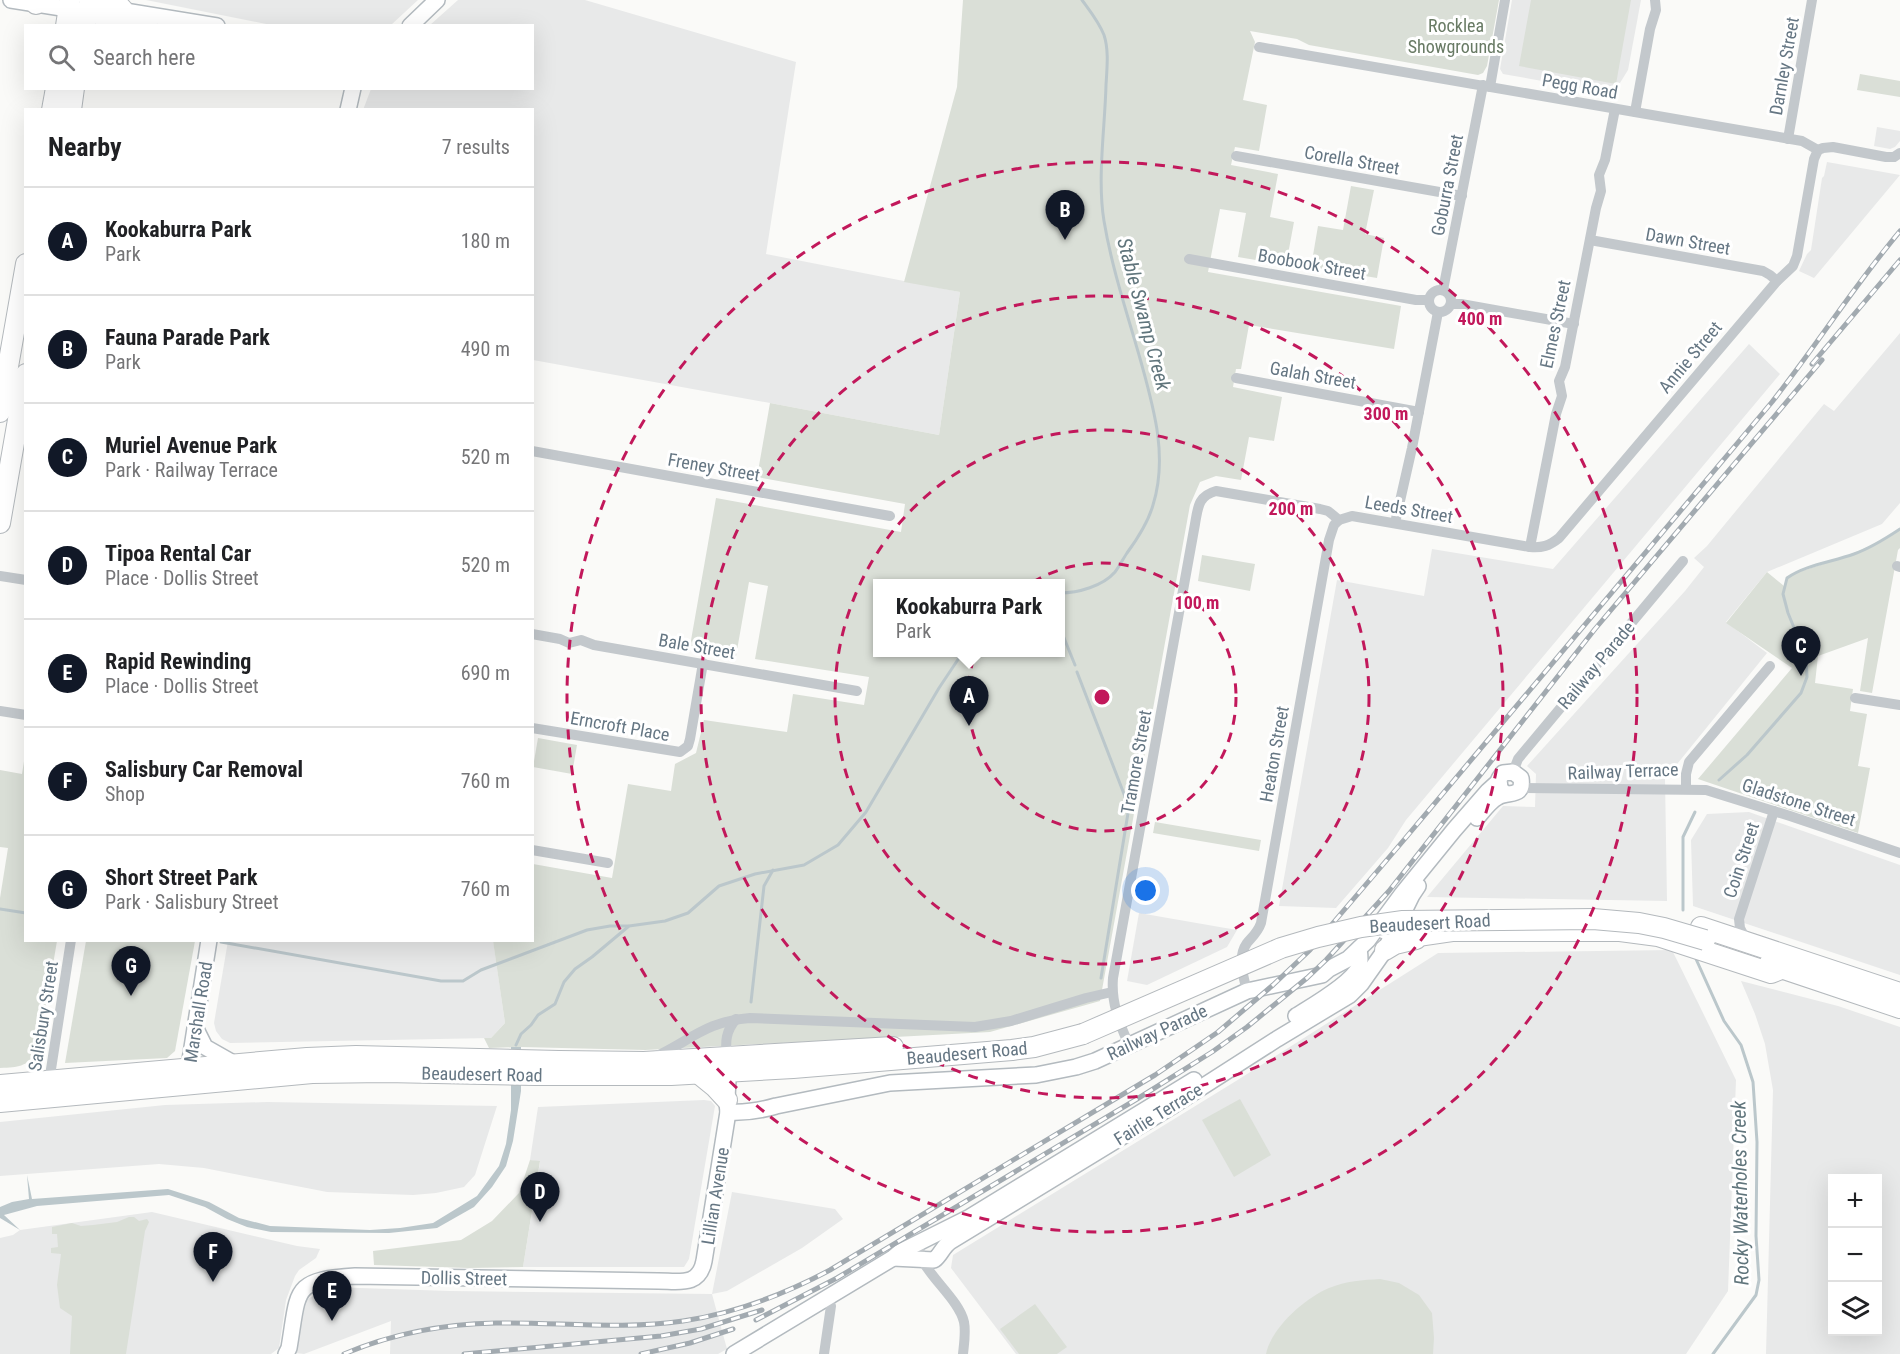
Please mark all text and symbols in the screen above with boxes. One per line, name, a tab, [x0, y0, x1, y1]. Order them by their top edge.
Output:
park label: Rocklea Showgrounds	[1408, 15, 1504, 57]
street label: Darnley Street	[1765, 15, 1803, 117]
search box	[24, 24, 534, 90]
icon: search	[45, 41, 78, 74]
text: Search here	[93, 45, 195, 70]
street label: Pegg Road	[1541, 69, 1619, 103]
text: Nearby	[48, 132, 122, 162]
street label: Goburra Street	[1427, 133, 1467, 237]
text: 7 results	[442, 135, 510, 159]
street label: Corella Street	[1303, 141, 1401, 179]
pin: B	[1046, 190, 1084, 240]
text: Kookaburra Park	[105, 217, 252, 242]
street label: Dawn Street	[1644, 223, 1732, 259]
text: A	[62, 229, 73, 253]
text: 180 m	[461, 229, 510, 253]
water label: Stable Swamp Creek	[1112, 235, 1176, 394]
text: Park	[105, 242, 141, 266]
street label: Boobook Street	[1256, 244, 1368, 284]
street label: Elmes Street	[1535, 278, 1575, 370]
text: 400 m	[1458, 308, 1502, 329]
street label: Annie Street	[1654, 317, 1726, 397]
text: Fauna Parade Park	[105, 325, 270, 350]
text: B	[62, 337, 73, 361]
text: 490 m	[461, 337, 510, 361]
text: Park	[105, 350, 141, 374]
street label: Galah Street	[1268, 357, 1358, 393]
text: 300 m	[1364, 403, 1408, 424]
text: Muriel Avenue Park	[105, 433, 277, 458]
text: C	[62, 445, 73, 469]
text: 520 m	[461, 445, 510, 469]
street label: Freney Street	[666, 449, 762, 485]
text: Park · Railway Terrace	[105, 458, 278, 482]
street label: Leeds Street	[1363, 491, 1455, 527]
text: 200 m	[1269, 498, 1313, 519]
text: Tipoa Rental Car	[105, 541, 251, 566]
text: D	[62, 553, 73, 577]
text: 520 m	[461, 553, 510, 577]
text: Place · Dollis Street	[105, 566, 259, 590]
popup	[873, 579, 1065, 657]
text: 100 m	[1175, 592, 1219, 613]
text: Kookaburra Park	[896, 594, 1042, 619]
street label: Railway Parade	[1553, 617, 1639, 713]
text: Park	[896, 619, 931, 643]
pin: C	[1782, 626, 1820, 676]
street label: Bale Street	[657, 629, 737, 663]
text: Rapid Rewinding	[105, 649, 251, 674]
text: E	[63, 661, 72, 685]
text: 690 m	[461, 661, 510, 685]
text: Place · Dollis Street	[105, 674, 259, 698]
pin: A	[950, 676, 988, 726]
centre of rings	[1092, 687, 1112, 707]
street label: Heaton Street	[1255, 704, 1293, 804]
street label: Erncroft Place	[569, 707, 671, 745]
street label: Tramore Street	[1117, 708, 1155, 816]
text: Salisbury Car Removal	[105, 757, 303, 782]
street label: Railway Terrace	[1567, 759, 1679, 783]
text: F	[63, 769, 72, 793]
text: 760 m	[461, 769, 510, 793]
street label: Gladstone Street	[1740, 774, 1858, 830]
text: Shop	[105, 782, 145, 806]
street label: Coin Street	[1719, 819, 1763, 901]
text: Short Street Park	[105, 865, 257, 890]
your location	[1131, 876, 1160, 905]
text: G	[62, 877, 73, 901]
text: 760 m	[461, 877, 510, 901]
text: Park · Salisbury Street	[105, 890, 279, 914]
street label: Beaudesert Road	[1369, 909, 1491, 937]
pin: G	[112, 946, 150, 996]
street label: Salisbury Street	[24, 959, 62, 1073]
street label: Marshall Road	[180, 960, 216, 1064]
street label: Railway Parade	[1104, 1000, 1210, 1064]
street label: Beaudesert Road	[906, 1037, 1028, 1069]
street label: Beaudesert Road	[421, 1062, 543, 1086]
street label: Fairlie Terrace	[1110, 1079, 1206, 1149]
water label: Rocky Waterholes Creek	[1726, 1099, 1754, 1285]
street label: Lillian Avenue	[697, 1146, 733, 1246]
pin: D	[520, 1172, 560, 1222]
map controls	[1828, 1174, 1882, 1336]
button: +	[1828, 1174, 1882, 1228]
button: −	[1828, 1228, 1882, 1282]
pin: F	[194, 1232, 232, 1282]
street label: Dollis Street	[421, 1267, 507, 1289]
pin: E	[312, 1272, 352, 1321]
button: layers	[1828, 1282, 1882, 1336]

